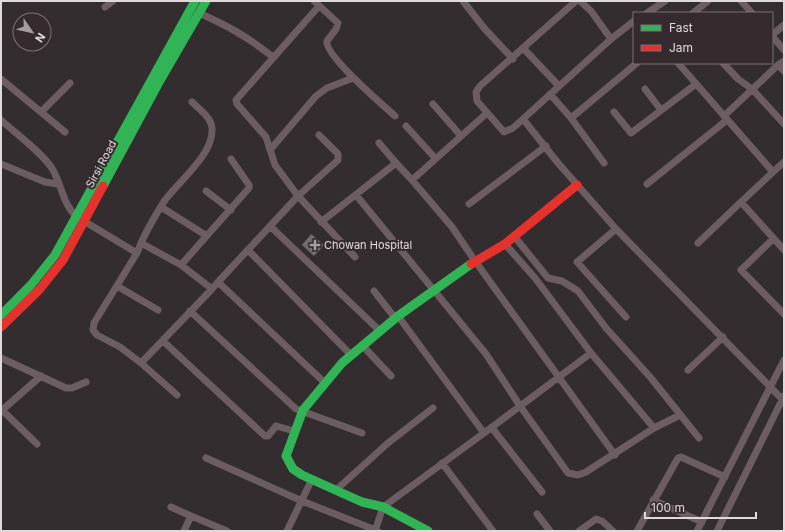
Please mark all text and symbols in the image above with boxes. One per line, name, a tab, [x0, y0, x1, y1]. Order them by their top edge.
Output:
north arrow	[12, 12, 52, 52]
legend	[633, 12, 773, 64]
text: Fast	[669, 20, 693, 35]
text: N	[32, 30, 48, 45]
text: Jam	[669, 40, 693, 55]
street label: Sirsi Road	[83, 138, 119, 190]
place label: Chowan Hospital	[324, 238, 412, 252]
marker: Chowan Hospital	[309, 239, 321, 251]
scale bar	[645, 494, 756, 520]
text: 100 m	[651, 500, 685, 515]

